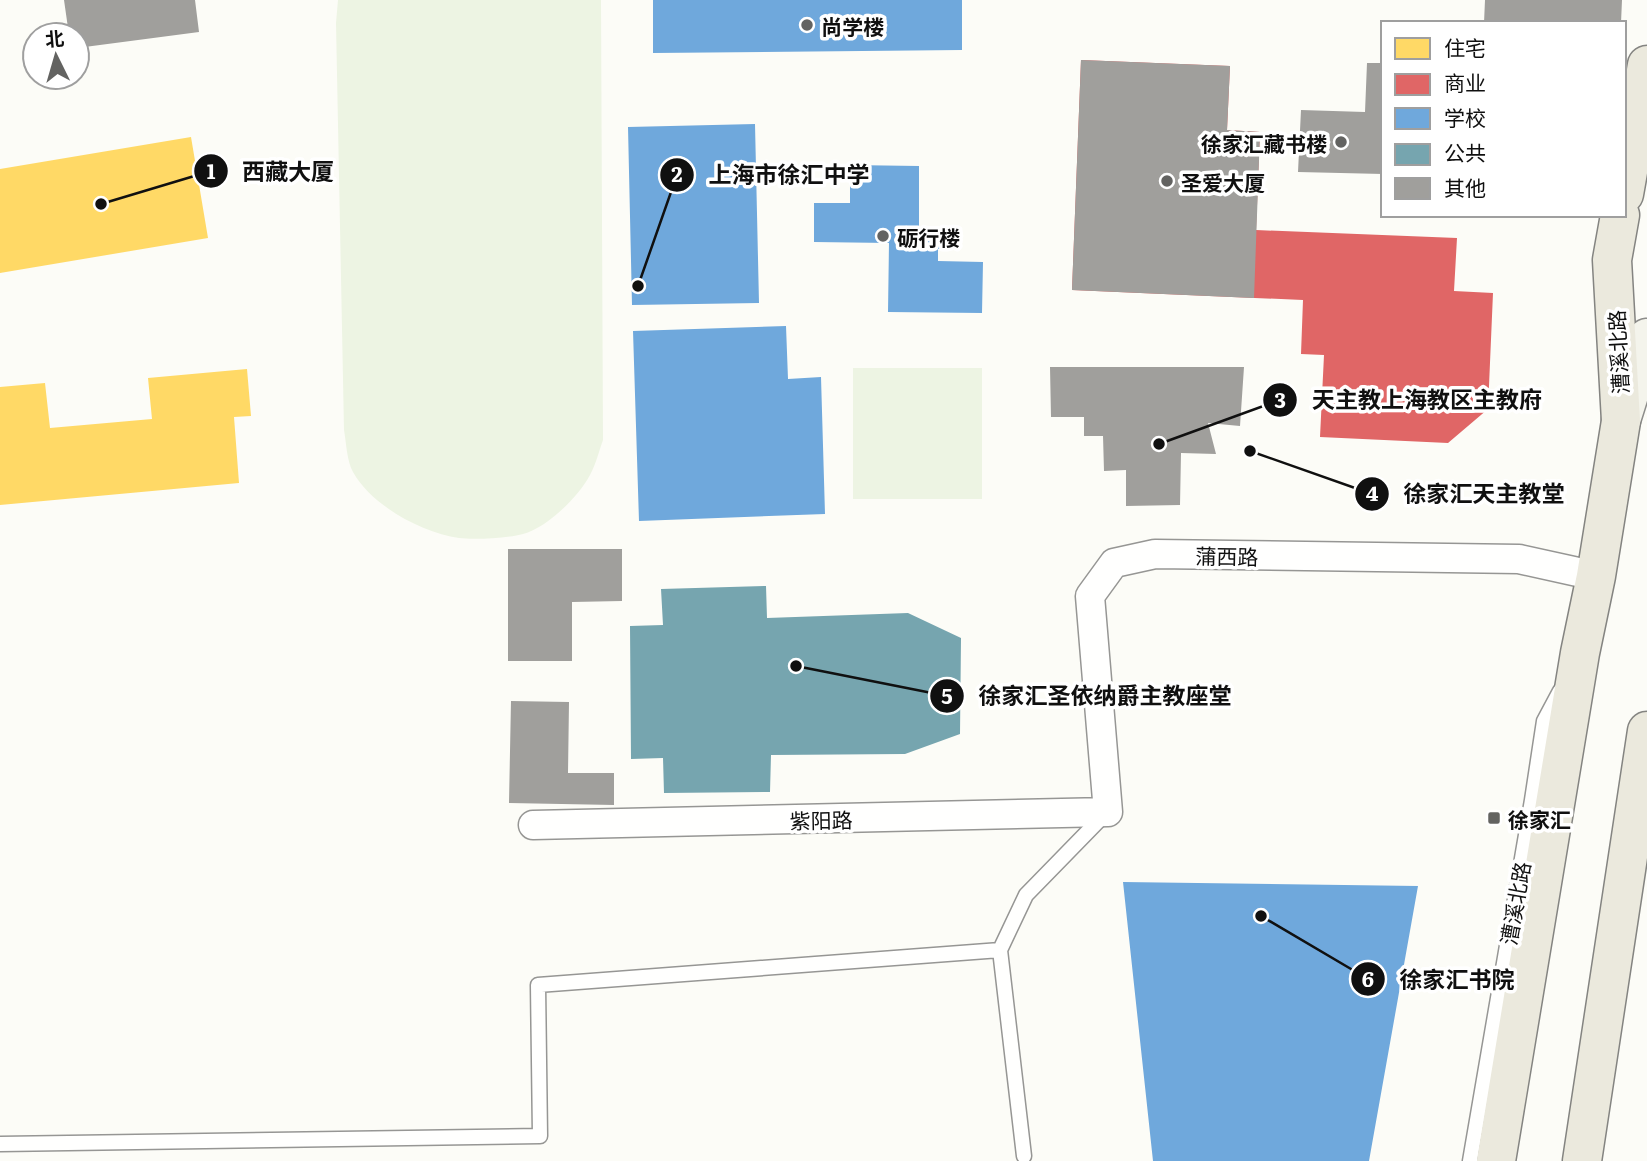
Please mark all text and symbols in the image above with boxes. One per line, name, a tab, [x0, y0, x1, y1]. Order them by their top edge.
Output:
place label: 尚学楼	[821, 10, 884, 41]
marker: 尚学楼	[799, 17, 815, 33]
north arrow	[21, 21, 91, 91]
legend	[1381, 21, 1626, 217]
text: 北	[44, 23, 65, 53]
text: 住宅	[1444, 31, 1486, 62]
text: 商业	[1444, 66, 1486, 97]
text: 学校	[1444, 101, 1486, 132]
place label: 徐家汇藏书楼	[1201, 127, 1327, 158]
marker: 徐家汇藏书楼	[1333, 134, 1349, 150]
text: 公共	[1444, 136, 1486, 167]
callout: 西藏大厦	[193, 149, 348, 193]
text: 西藏大厦	[242, 153, 334, 187]
callout: 上海市徐汇中学	[660, 153, 884, 197]
text: 1	[207, 154, 216, 185]
text: 上海市徐汇中学	[709, 156, 870, 190]
text: 2	[671, 157, 683, 188]
place label: 圣爱大厦	[1181, 166, 1265, 197]
text: 其他	[1444, 171, 1486, 202]
marker: 圣爱大厦	[1159, 173, 1175, 189]
place label: 砺行楼	[897, 221, 960, 252]
marker: 砺行楼	[875, 228, 891, 244]
street label: 漕溪北路	[1599, 309, 1635, 395]
callout: 天主教上海教区主教府	[1263, 378, 1556, 422]
text: 天主教上海教区主教府	[1312, 381, 1542, 415]
text: 3	[1274, 383, 1286, 414]
callout: 徐家汇天主教堂	[1354, 472, 1578, 516]
text: 徐家汇天主教堂	[1404, 475, 1565, 509]
text: 4	[1366, 476, 1379, 507]
street label: 蒲西路	[1195, 539, 1259, 571]
callout: 徐家汇圣依纳爵主教座堂	[929, 674, 1245, 718]
text: 徐家汇圣依纳爵主教座堂	[979, 677, 1232, 711]
text: 5	[941, 679, 953, 710]
street label: 紫阳路	[789, 803, 853, 835]
place label: 徐家汇	[1508, 803, 1571, 834]
marker: 徐家汇	[1486, 810, 1502, 826]
street label: 漕溪北路	[1491, 859, 1537, 947]
callout: 徐家汇书院	[1350, 957, 1528, 1001]
text: 徐家汇书院	[1400, 961, 1515, 995]
text: 6	[1362, 962, 1374, 993]

